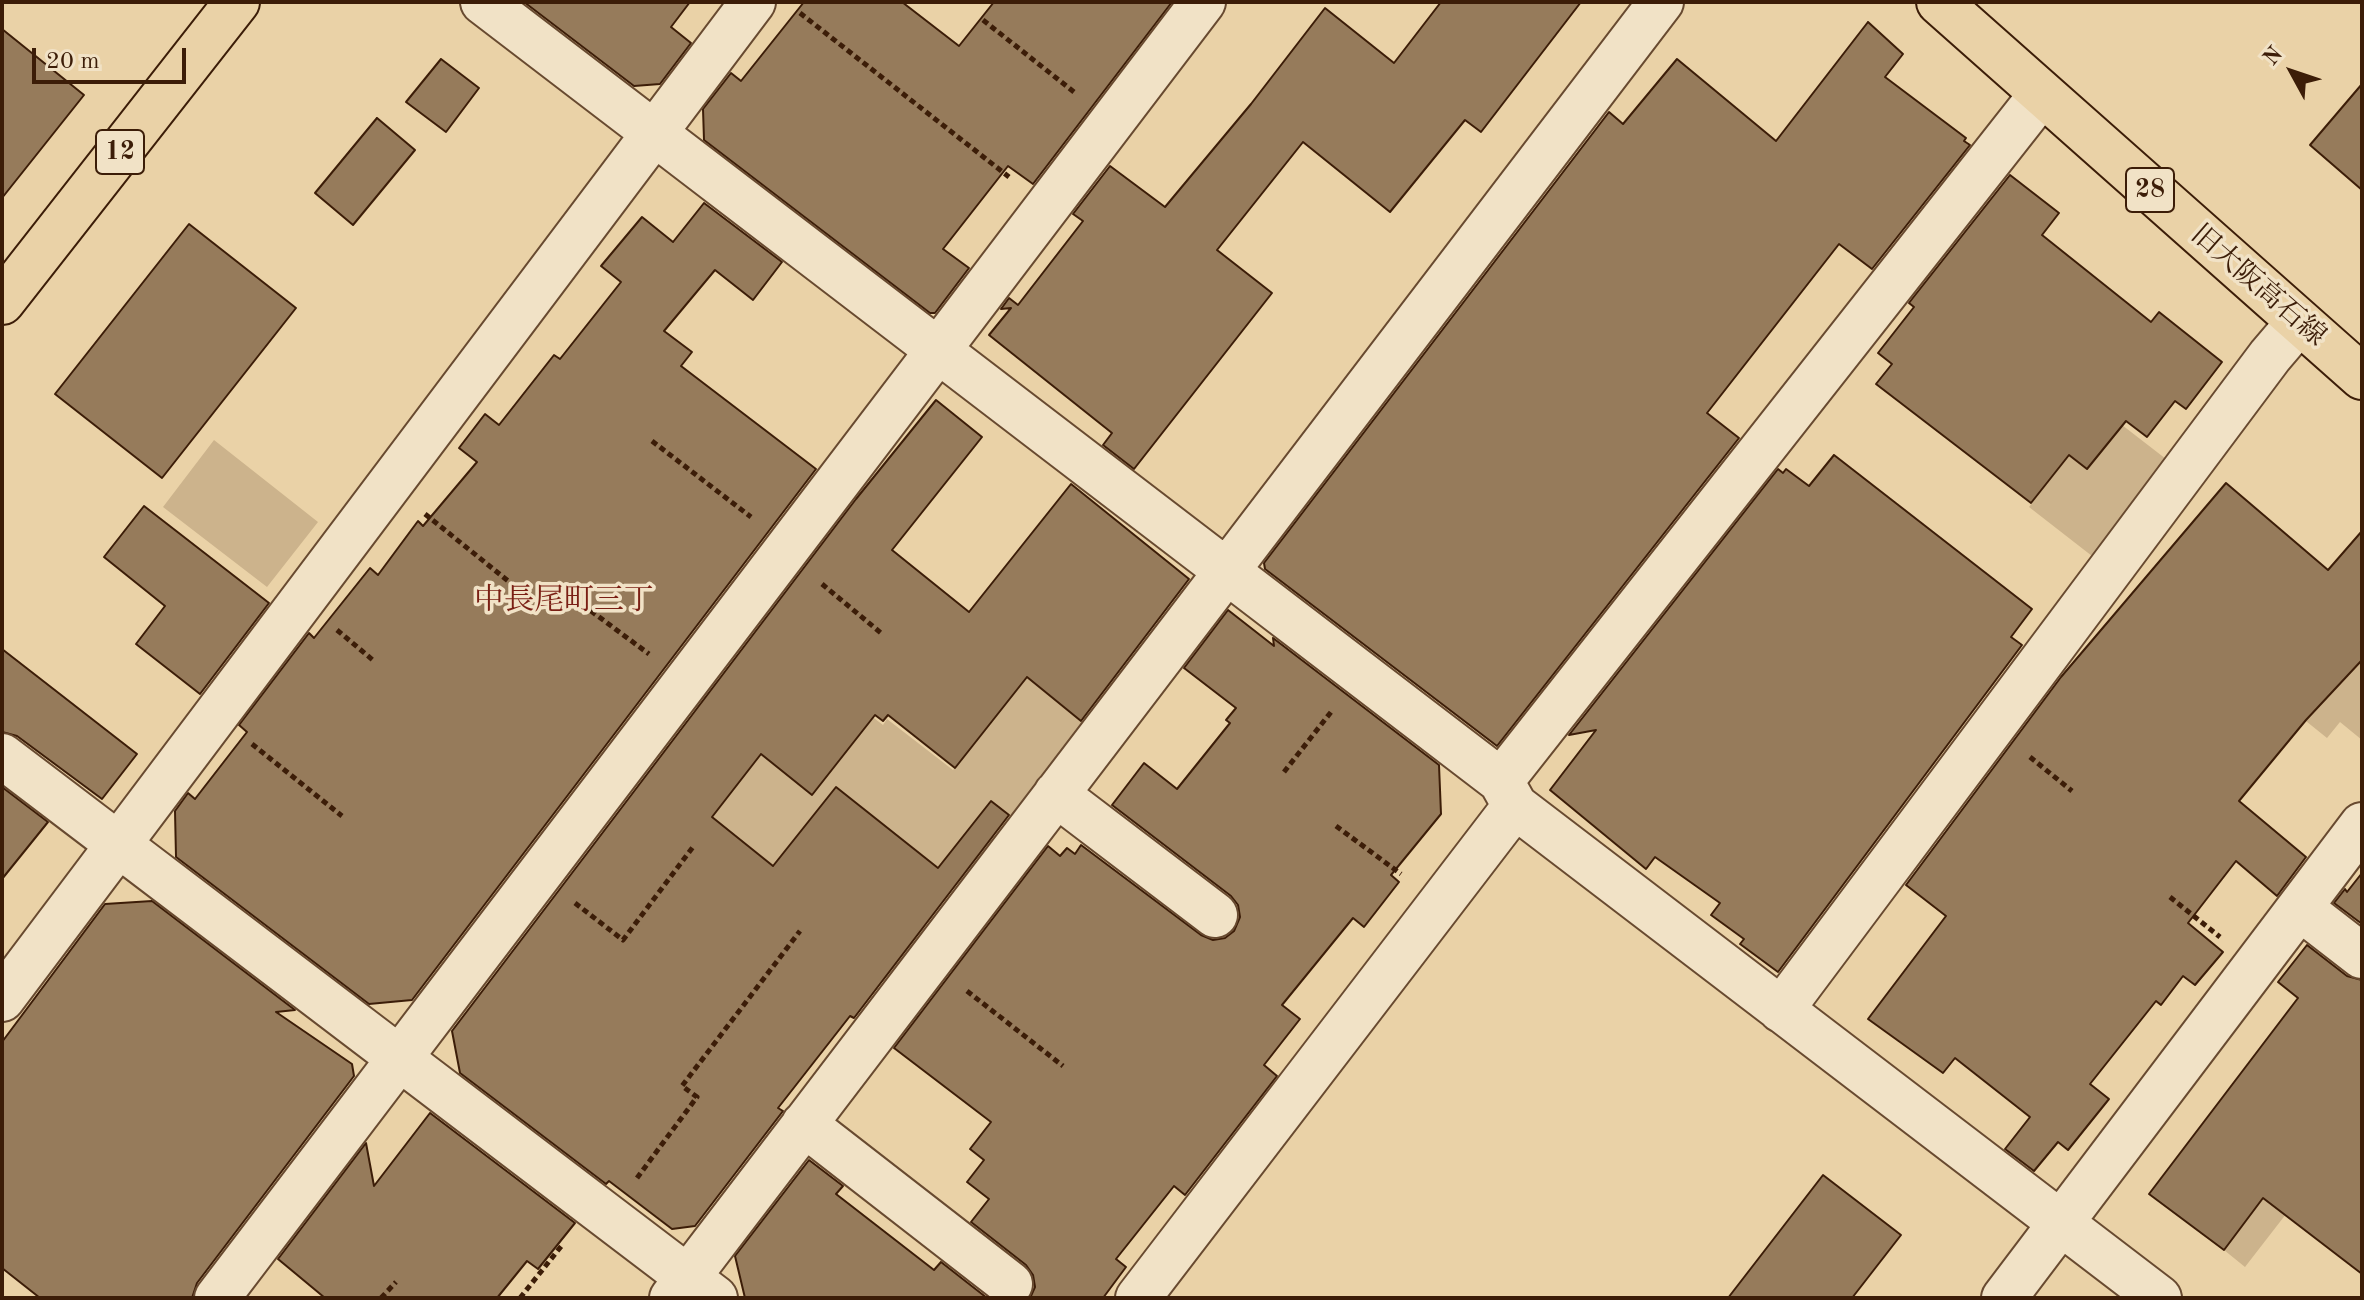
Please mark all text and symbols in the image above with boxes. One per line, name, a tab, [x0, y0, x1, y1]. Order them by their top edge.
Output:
scale bar	[36, 32, 190, 82]
north arrow	[2252, 32, 2332, 112]
text: N	[2260, 43, 2287, 70]
text: 20 m	[46, 50, 100, 74]
road number: 12	[96, 130, 144, 174]
road number: 28	[2126, 168, 2174, 212]
street label: 旧大阪高石線	[2184, 218, 2332, 354]
district label: 中長尾町三丁	[474, 583, 654, 619]

